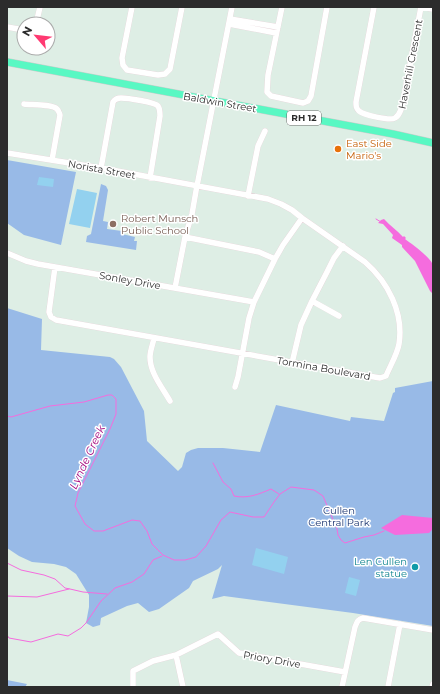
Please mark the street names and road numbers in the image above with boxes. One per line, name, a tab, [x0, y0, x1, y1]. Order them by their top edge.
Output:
street label: Haverhill Crescent	[395, 18, 426, 110]
street label: Baldwin Street	[182, 90, 257, 115]
road number: RH 12	[287, 111, 321, 125]
street label: Norista Street	[67, 157, 137, 182]
street label: Sonley Drive	[98, 269, 162, 292]
street label: Tormina Boulevard	[276, 354, 372, 383]
street label: Priory Drive	[242, 648, 302, 671]

